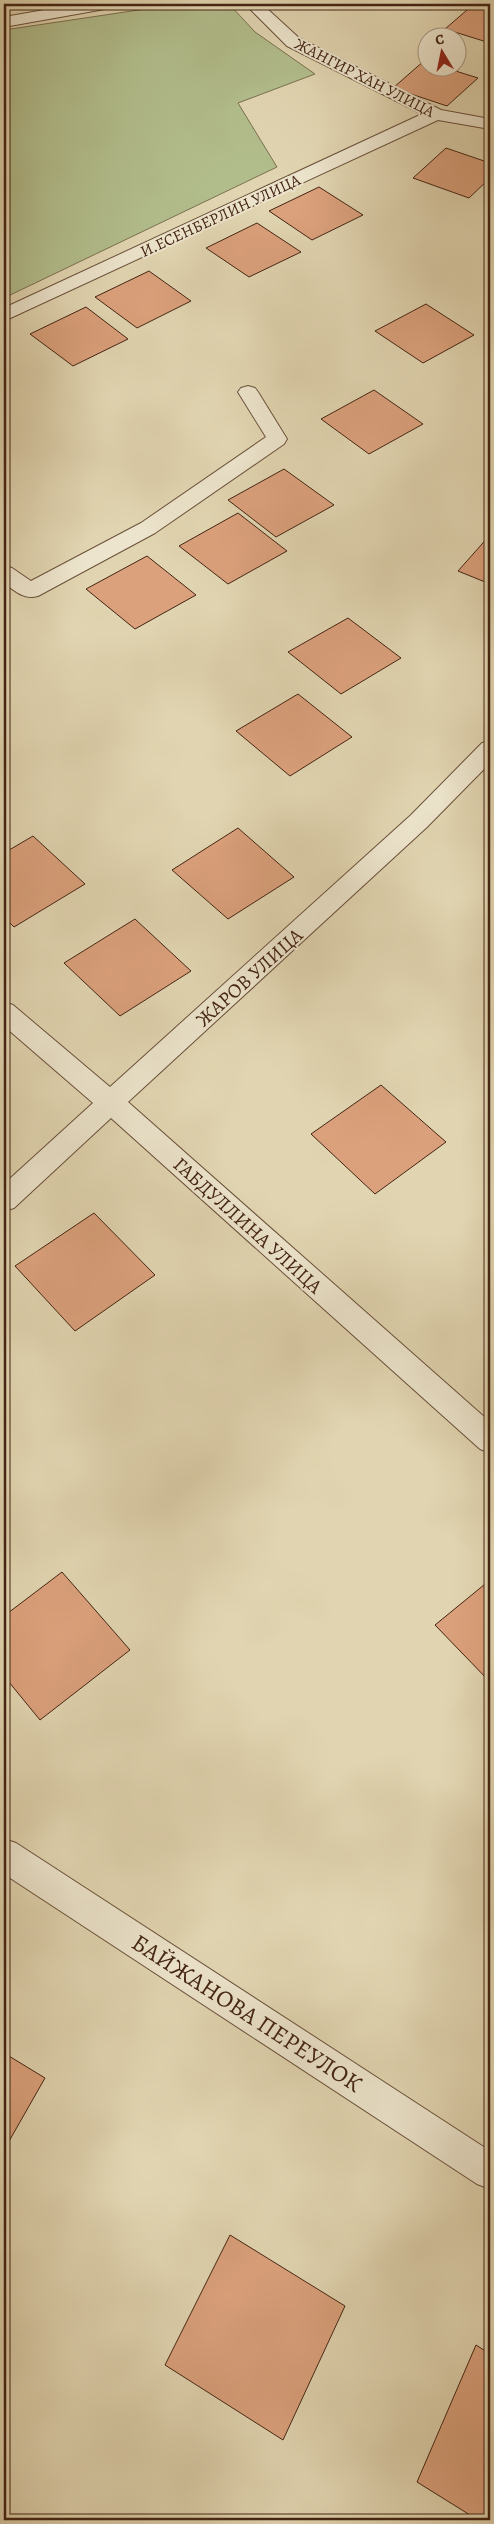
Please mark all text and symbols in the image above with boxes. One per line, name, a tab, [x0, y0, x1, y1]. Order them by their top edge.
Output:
north arrow	[416, 28, 466, 78]
text: С	[434, 30, 446, 50]
street label: ЖАНГИР ХАН УЛИЦА	[291, 33, 439, 123]
street label: И.ЕСЕНБЕРЛИН УЛИЦА	[137, 169, 305, 263]
street label: ЖАРОВ УЛИЦА	[190, 922, 309, 1033]
street label: ГАБДУЛЛИНА УЛИЦА	[167, 1151, 328, 1300]
street label: БАЙЖАНОВА ПЕРЕУЛОК	[126, 1926, 369, 2100]

